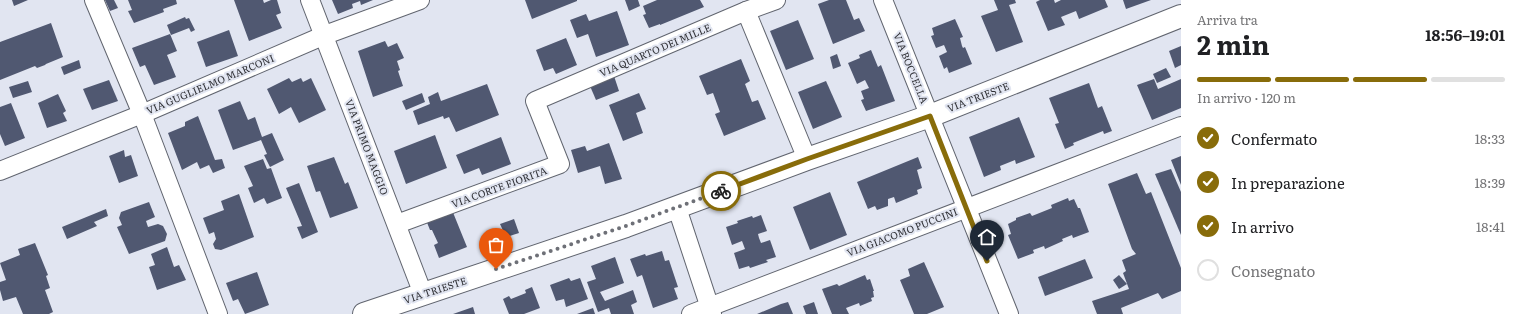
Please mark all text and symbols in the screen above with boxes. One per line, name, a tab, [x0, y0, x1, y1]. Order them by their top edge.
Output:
text: Arriva tra	[1197, 10, 1258, 29]
street label: VIA QUARTO DEI MILLE	[597, 19, 713, 80]
text: 18:56–19:01	[1425, 23, 1505, 46]
text: 2 min	[1197, 24, 1270, 63]
street label: VIA BOCCELLA	[890, 30, 933, 106]
street label: VIA GUGLIELMO MARCONI	[144, 50, 276, 117]
street label: VIA TRIESTE	[945, 78, 1011, 115]
text: In arrivo · 120 m	[1197, 88, 1296, 107]
street label: VIA PRIMO MAGGIO	[342, 97, 393, 197]
icon: check	[1197, 127, 1219, 149]
text: Confermato	[1231, 127, 1317, 150]
text: 18:33	[1475, 129, 1505, 148]
street label: VIA CORTE FIORITA	[449, 162, 549, 211]
courier	[701, 171, 741, 211]
icon: check	[1197, 171, 1219, 193]
text: In preparazione	[1231, 171, 1345, 194]
text: 18:39	[1475, 173, 1505, 192]
icon: bike	[710, 180, 732, 202]
street label: VIA GIACOMO PUCCINI	[844, 203, 960, 260]
icon: check	[1197, 215, 1219, 237]
text: In arrivo	[1231, 215, 1294, 238]
text: 18:41	[1476, 217, 1505, 236]
pin	[970, 220, 1004, 261]
icon: home	[976, 226, 998, 248]
pin	[479, 228, 513, 269]
icon: bag	[485, 234, 507, 256]
text: Consegnato	[1231, 259, 1315, 282]
street label: VIA TRIESTE	[401, 272, 468, 307]

